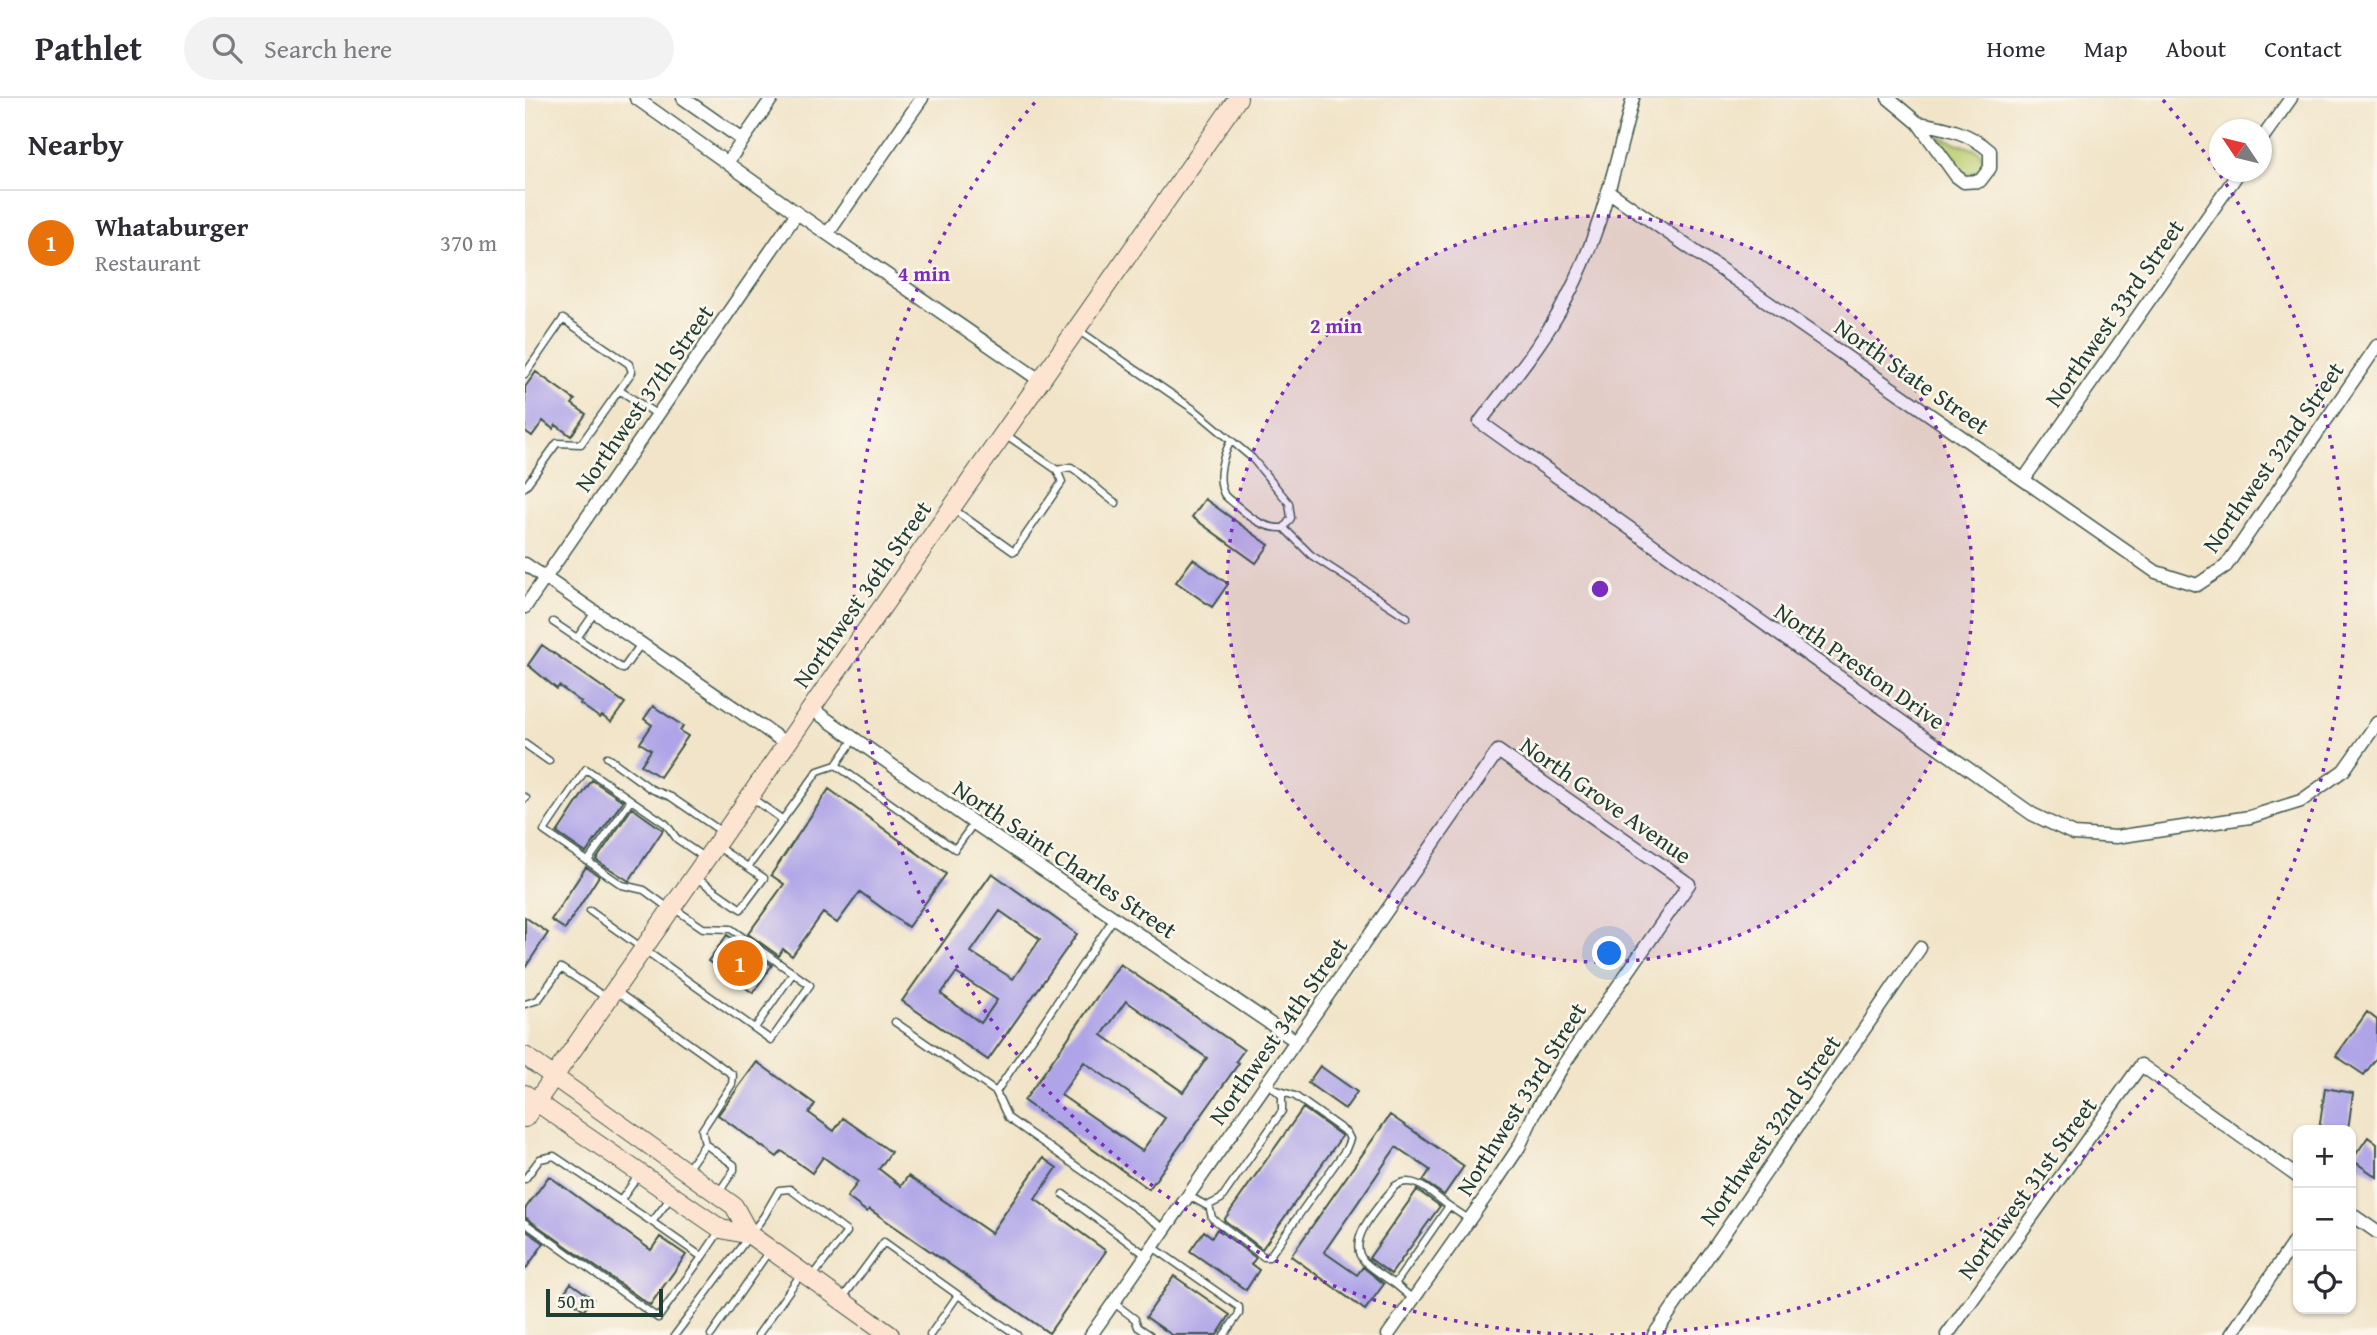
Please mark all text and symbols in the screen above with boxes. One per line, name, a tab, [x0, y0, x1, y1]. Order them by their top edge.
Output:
search box	[184, 17, 674, 80]
text: Pathlet	[35, 24, 142, 72]
icon: search	[208, 29, 246, 67]
text: Search here	[264, 29, 392, 68]
text: Home	[1987, 31, 2046, 66]
text: Map	[2084, 31, 2128, 66]
text: About	[2166, 31, 2226, 66]
text: Contact	[2264, 31, 2342, 66]
north arrow	[2209, 119, 2272, 182]
text: Nearby	[28, 122, 124, 166]
text: Whataburger	[95, 207, 248, 246]
street label: Northwest 33rd Street	[2036, 211, 2192, 414]
text: 1	[45, 226, 57, 259]
text: 370 m	[440, 226, 497, 259]
text: Restaurant	[95, 246, 201, 279]
text: 4 min	[898, 258, 951, 289]
street label: Northwest 37th Street	[566, 297, 722, 499]
street label: North State Street	[1827, 309, 1997, 443]
text: 2 min	[1310, 310, 1363, 341]
street label: Northwest 32nd Street	[2194, 354, 2353, 560]
street label: Northwest 36th Street	[784, 493, 940, 695]
centre of rings	[1588, 577, 1612, 601]
street label: North Preston Drive	[1767, 594, 1953, 738]
street label: North Grove Avenue	[1513, 728, 1699, 872]
street label: North Saint Charles Street	[946, 771, 1184, 947]
street label: Northwest 34th Street	[1200, 930, 1356, 1132]
your location	[1592, 936, 1626, 970]
pin: 1	[717, 937, 763, 989]
street label: Northwest 33rd Street	[1447, 995, 1595, 1203]
street label: Northwest 32nd Street	[1691, 1027, 1850, 1233]
street label: Northwest 31st Street	[1949, 1089, 2106, 1286]
map controls	[2293, 1125, 2356, 1314]
button: +	[2293, 1125, 2356, 1188]
button: −	[2293, 1188, 2356, 1251]
button: locate	[2293, 1251, 2356, 1314]
scale bar	[546, 1286, 663, 1318]
text: 50 m	[557, 1287, 595, 1315]

